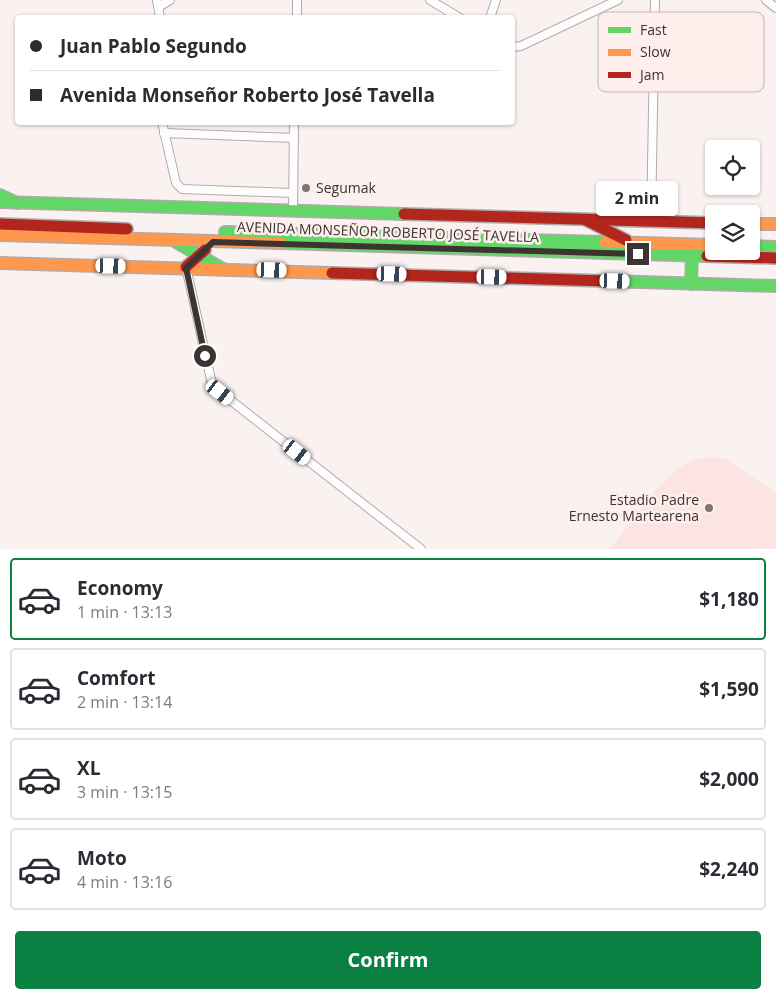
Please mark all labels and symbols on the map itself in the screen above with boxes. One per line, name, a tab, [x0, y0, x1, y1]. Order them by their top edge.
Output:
legend	[598, 12, 764, 92]
text: Fast	[640, 20, 667, 39]
text: Slow	[640, 42, 671, 61]
text: Jam	[638, 65, 665, 84]
place label: Segumak	[316, 178, 376, 197]
marker: Segumak	[300, 182, 312, 194]
callout: 2 min	[597, 182, 679, 216]
street label: AVENIDA MONSEÑOR ROBERTO JOSÉ TAVELLA	[237, 217, 540, 246]
route end	[627, 243, 649, 265]
car	[95, 258, 126, 274]
car	[256, 262, 287, 278]
car	[376, 266, 407, 282]
car	[476, 269, 507, 285]
car	[599, 273, 630, 289]
route start	[194, 345, 216, 367]
car	[203, 377, 236, 407]
car	[280, 437, 313, 467]
place label: Estadio Padre Ernesto Martearena	[569, 490, 699, 525]
marker: Estadio Padre Ernesto Martearena	[703, 502, 715, 514]

